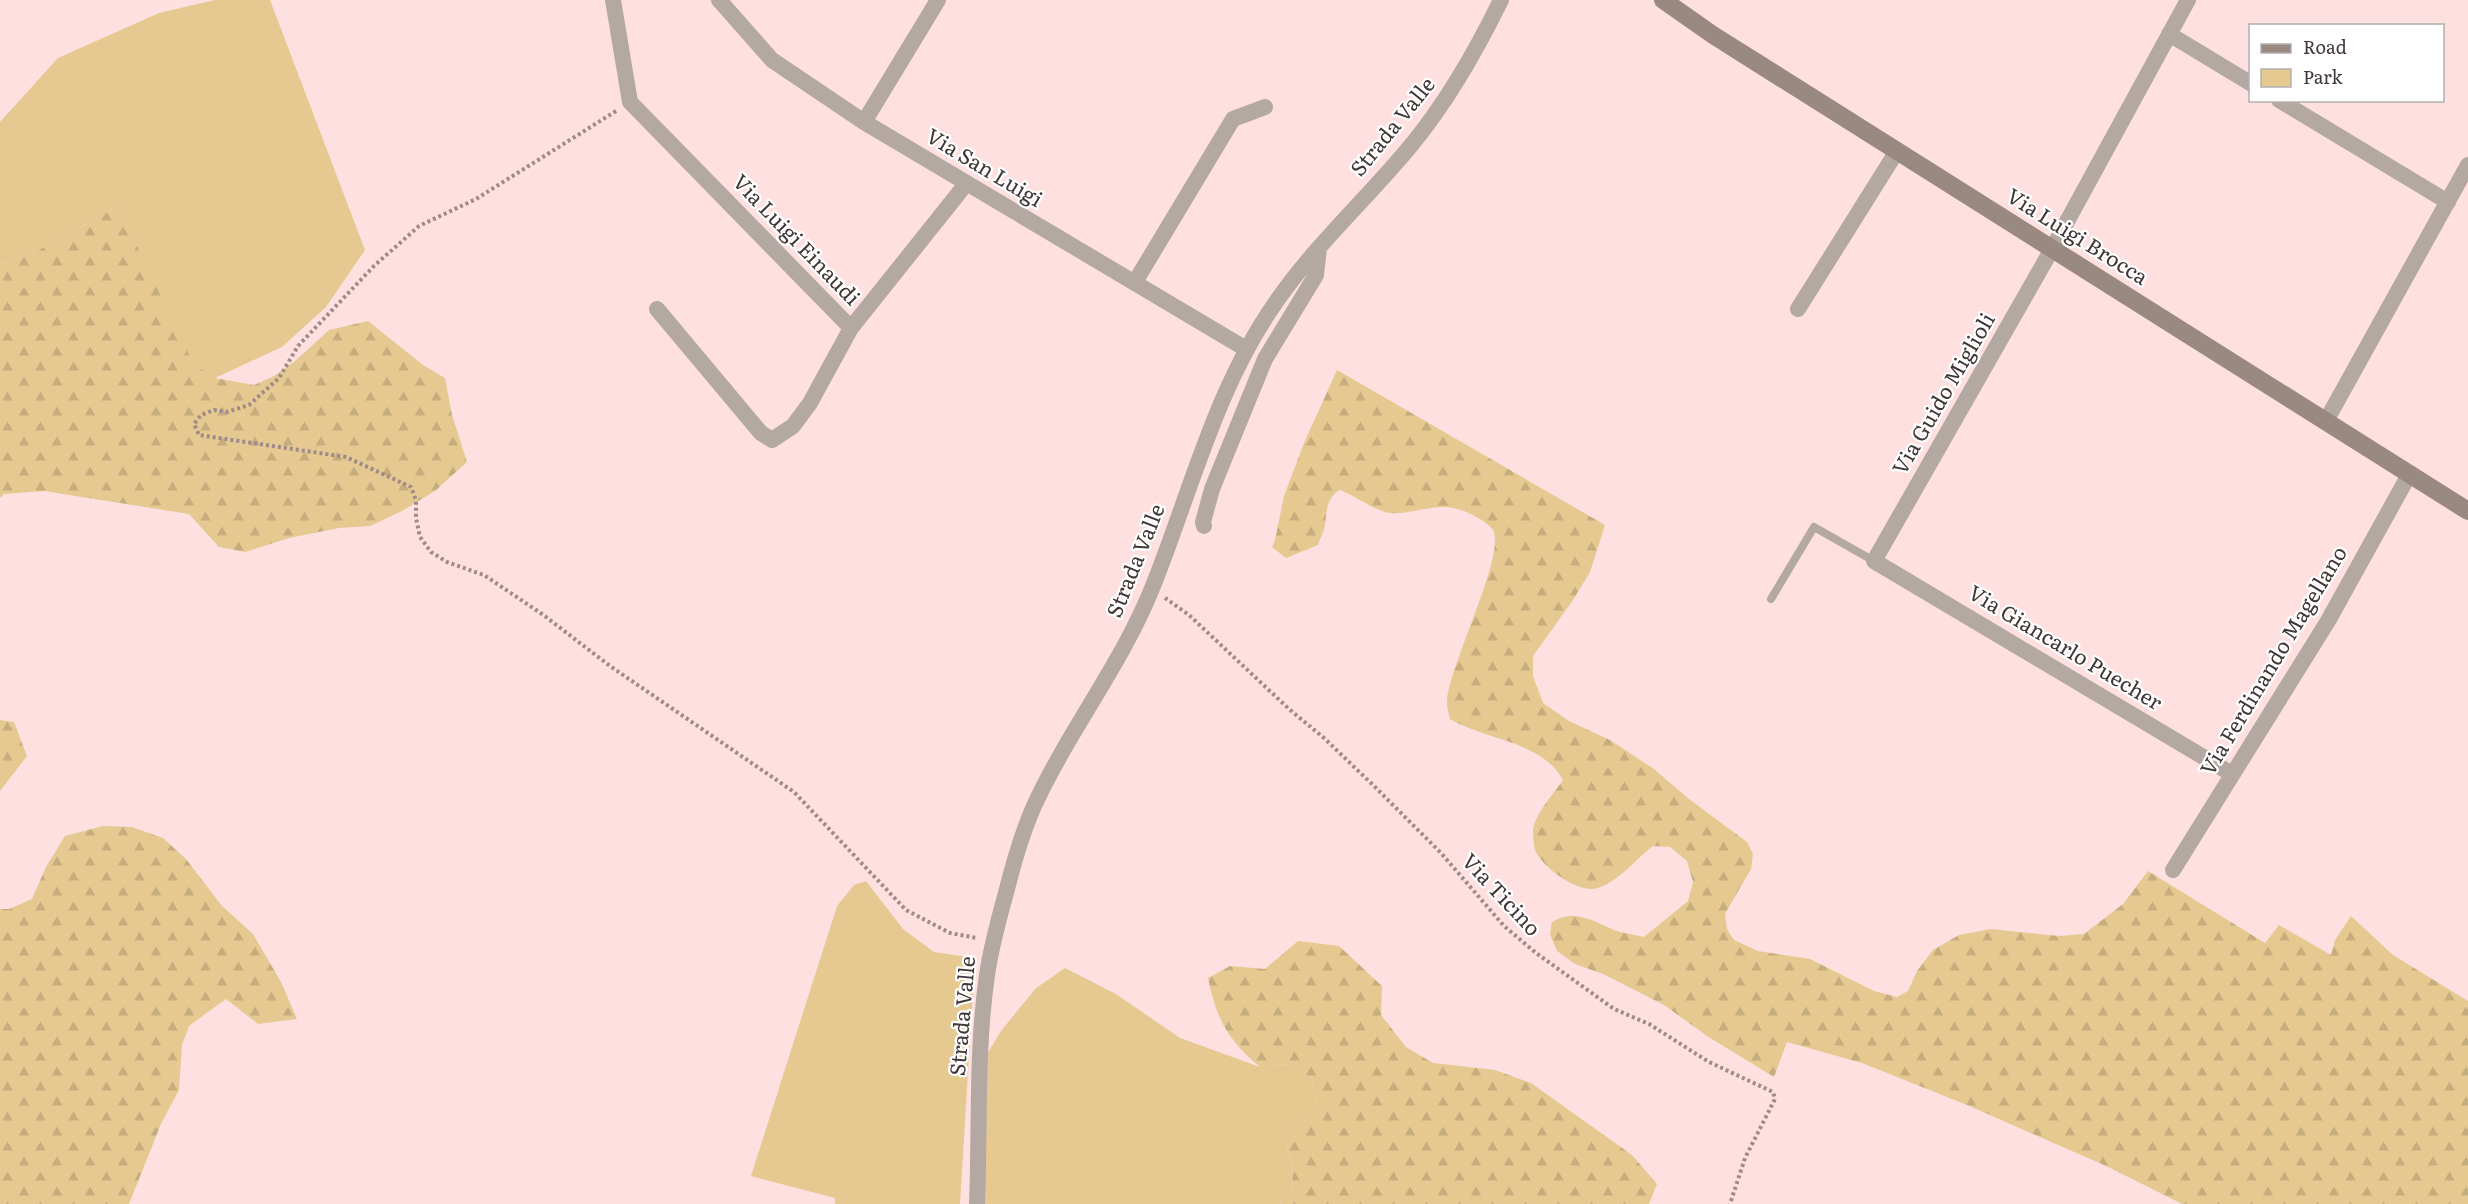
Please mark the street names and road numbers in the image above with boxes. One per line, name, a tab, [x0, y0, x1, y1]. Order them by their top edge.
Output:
street label: Strada Valle	[1341, 69, 1441, 182]
street label: Via San Luigi	[921, 119, 1050, 213]
street label: Via Luigi Einaudi	[727, 166, 869, 311]
street label: Via Luigi Brocca	[2001, 179, 2156, 291]
street label: Via Guido Miglioli	[1883, 306, 2001, 479]
street label: Strada Valle	[1097, 499, 1171, 622]
street label: Via Ferdinando Magellano	[2191, 539, 2353, 780]
street label: Via Giancarlo Puecher	[1963, 576, 2169, 716]
street label: Via Ticino	[1456, 845, 1549, 942]
street label: Strada Valle	[940, 955, 981, 1077]

